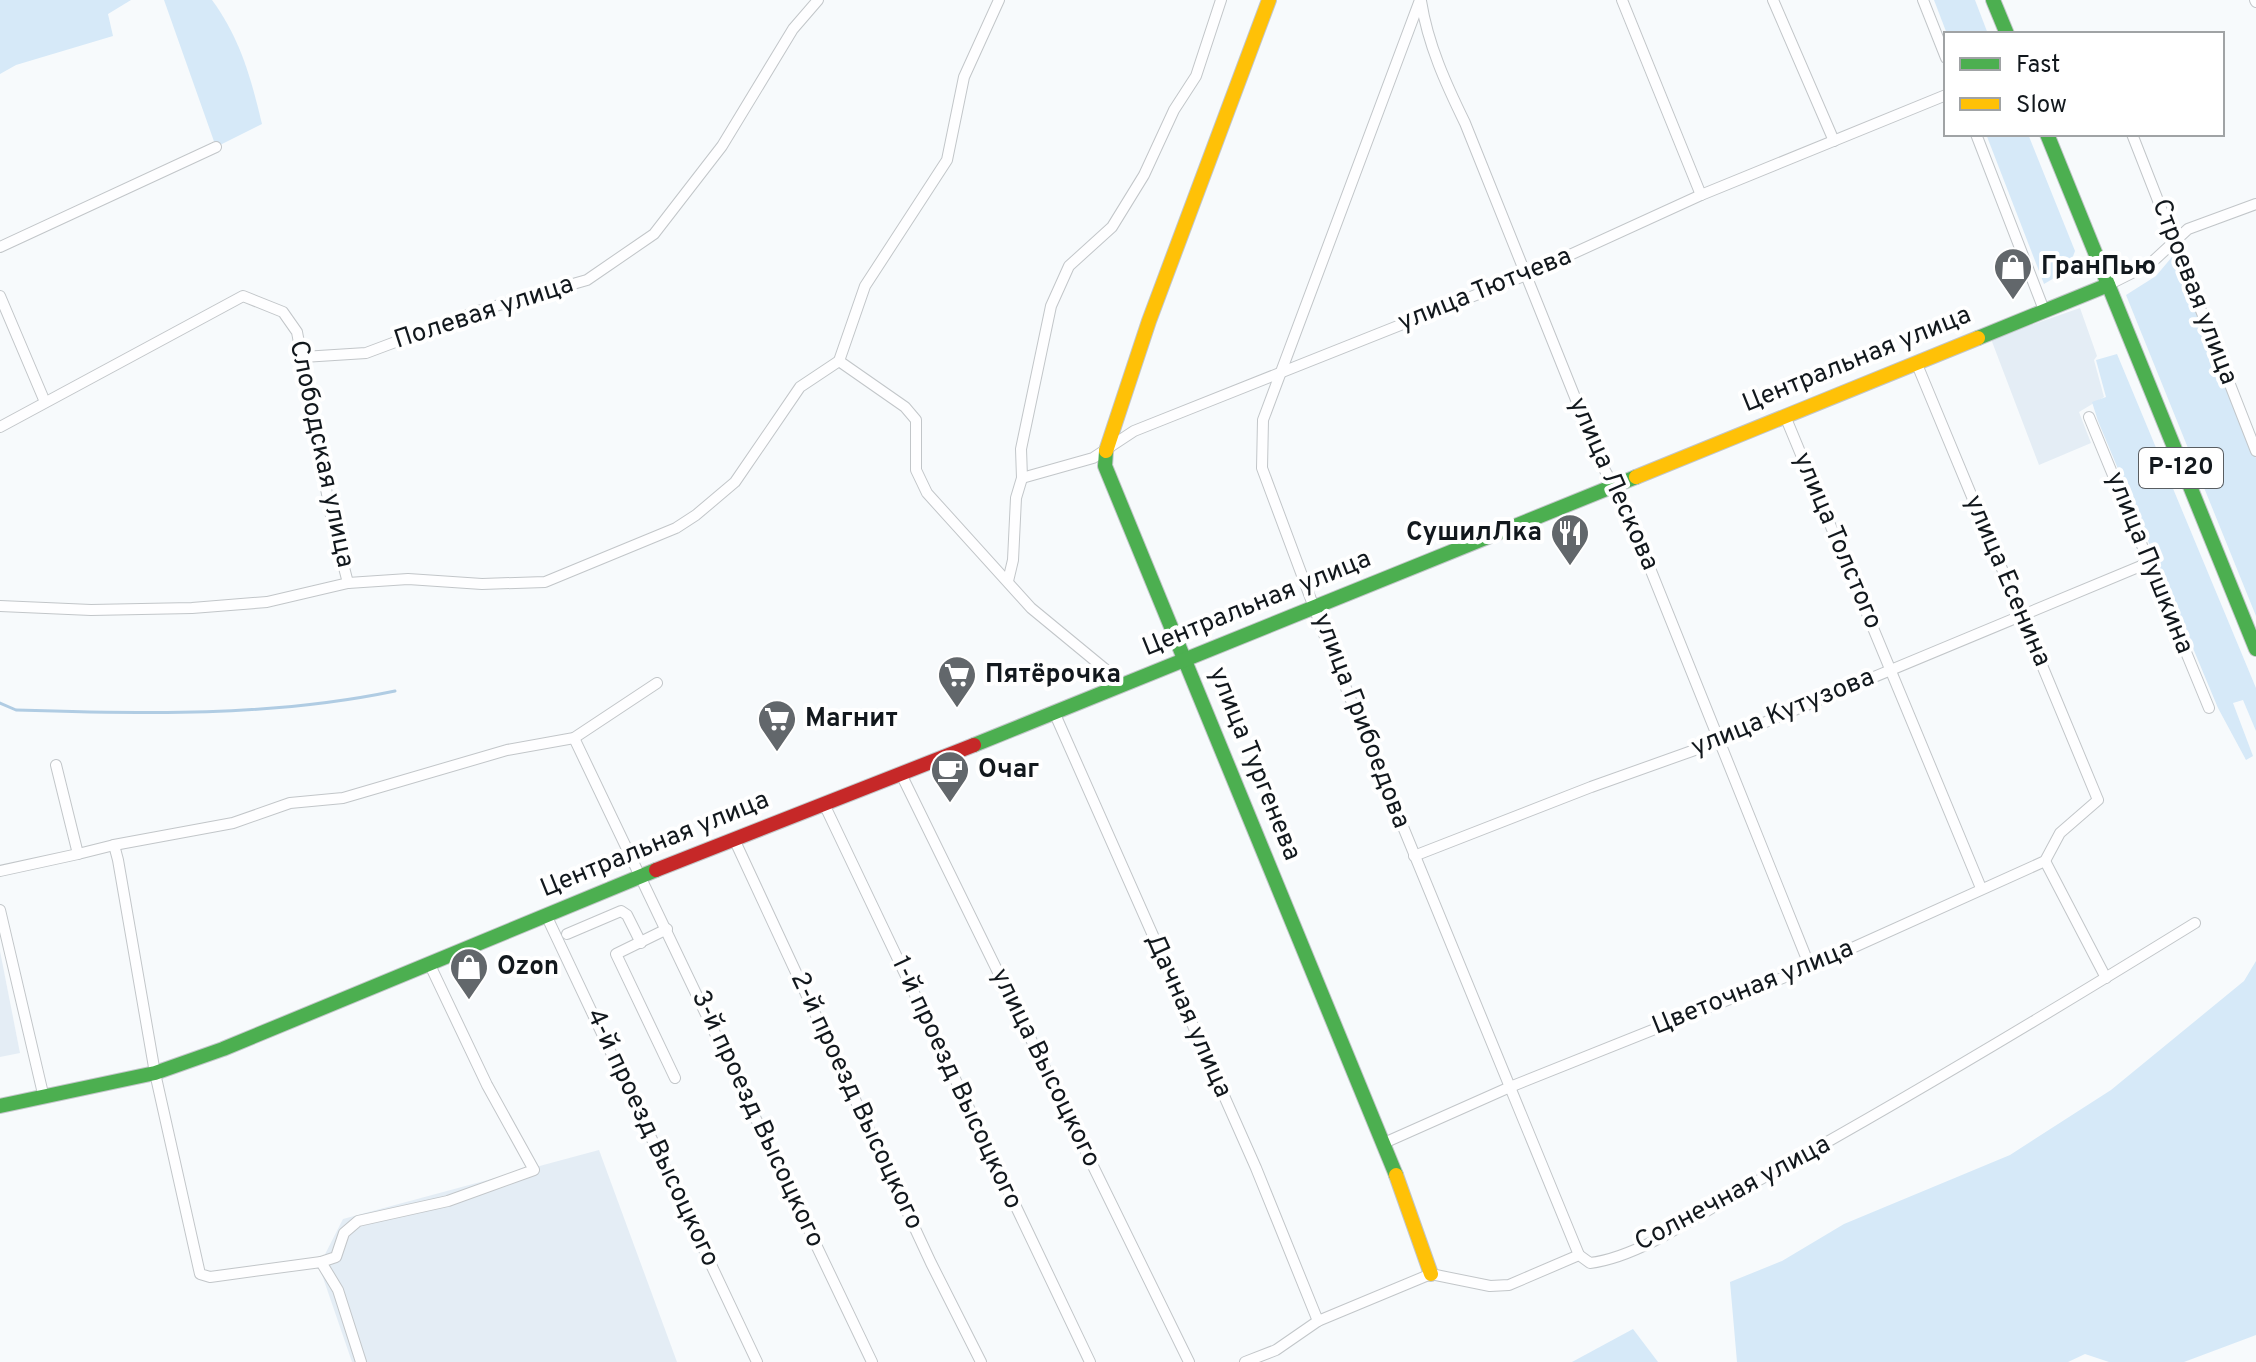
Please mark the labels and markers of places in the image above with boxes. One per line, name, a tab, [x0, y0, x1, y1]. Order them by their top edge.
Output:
shop icon: ГранПью	[1992, 246, 2034, 301]
place label: ГранПью	[2041, 251, 2156, 284]
restaurant icon: СушилЛка	[1549, 512, 1591, 567]
place label: СушилЛка	[1406, 517, 1542, 550]
supermarket icon: Пятёрочка	[936, 654, 978, 709]
place label: Пятёрочка	[985, 659, 1121, 692]
supermarket icon: Магнит	[756, 698, 798, 753]
place label: Магнит	[805, 703, 898, 736]
cafe icon: Очаг	[929, 749, 971, 804]
place label: Очаг	[978, 754, 1039, 787]
shop icon: Ozon	[448, 946, 490, 1001]
place label: Ozon	[497, 951, 559, 984]

